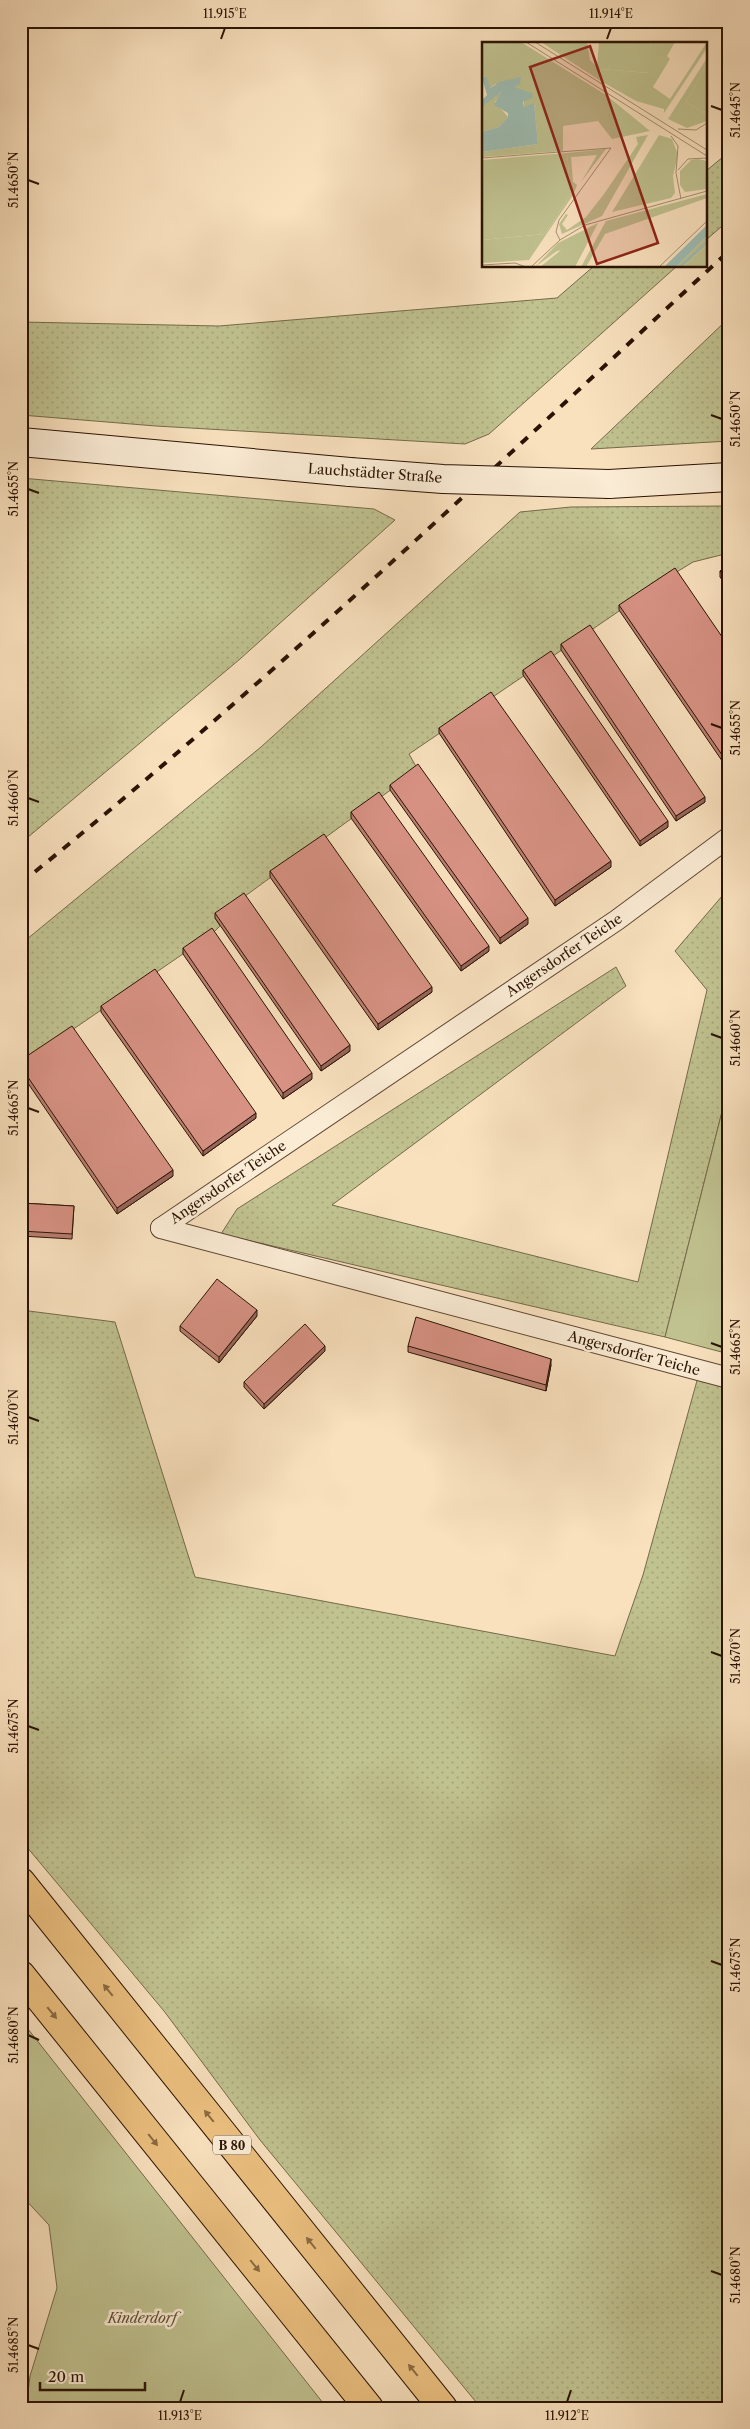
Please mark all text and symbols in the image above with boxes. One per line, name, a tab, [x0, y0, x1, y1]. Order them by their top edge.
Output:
text: 11.915°E	[203, 6, 247, 21]
text: 11.914°E	[589, 6, 633, 21]
inset map	[482, 42, 708, 268]
text: 51.4645°N	[728, 82, 743, 138]
text: 51.4650°N	[6, 152, 21, 208]
text: 51.4650°N	[728, 391, 743, 447]
street label: Lauchstädter Straße	[307, 459, 443, 487]
text: 51.4655°N	[6, 461, 21, 517]
text: 51.4655°N	[728, 700, 743, 756]
text: 51.4660°N	[6, 769, 21, 827]
street label: Angersdorfer Teiche	[502, 909, 626, 1001]
text: 51.4660°N	[728, 1009, 743, 1067]
text: 51.4665°N	[6, 1080, 21, 1136]
street label: Angersdorfer Teiche	[166, 1136, 290, 1228]
text: 51.4665°N	[728, 1319, 743, 1375]
street label: Angersdorfer Teiche	[565, 1326, 702, 1379]
text: 51.4670°N	[6, 1389, 21, 1445]
text: 51.4670°N	[728, 1628, 743, 1684]
text: 51.4675°N	[6, 1698, 21, 1753]
text: 51.4675°N	[728, 1937, 743, 1992]
one-way arrow	[102, 1983, 113, 1996]
text: 51.4680°N	[6, 2006, 21, 2064]
one-way arrow	[46, 2006, 57, 2019]
one-way arrow	[204, 2110, 215, 2123]
one-way arrow	[148, 2133, 159, 2146]
road number: B 80	[213, 2136, 251, 2154]
one-way arrow	[306, 2237, 317, 2250]
text: 51.4680°N	[728, 2246, 743, 2304]
one-way arrow	[250, 2260, 261, 2273]
park label: Kinderdorf	[107, 2309, 182, 2327]
text: 51.4685°N	[6, 2317, 21, 2373]
scale bar	[40, 2359, 145, 2391]
one-way arrow	[407, 2364, 418, 2377]
text: 20 m	[48, 2367, 84, 2386]
text: 11.913°E	[158, 2408, 202, 2423]
text: 11.912°E	[545, 2408, 589, 2423]

